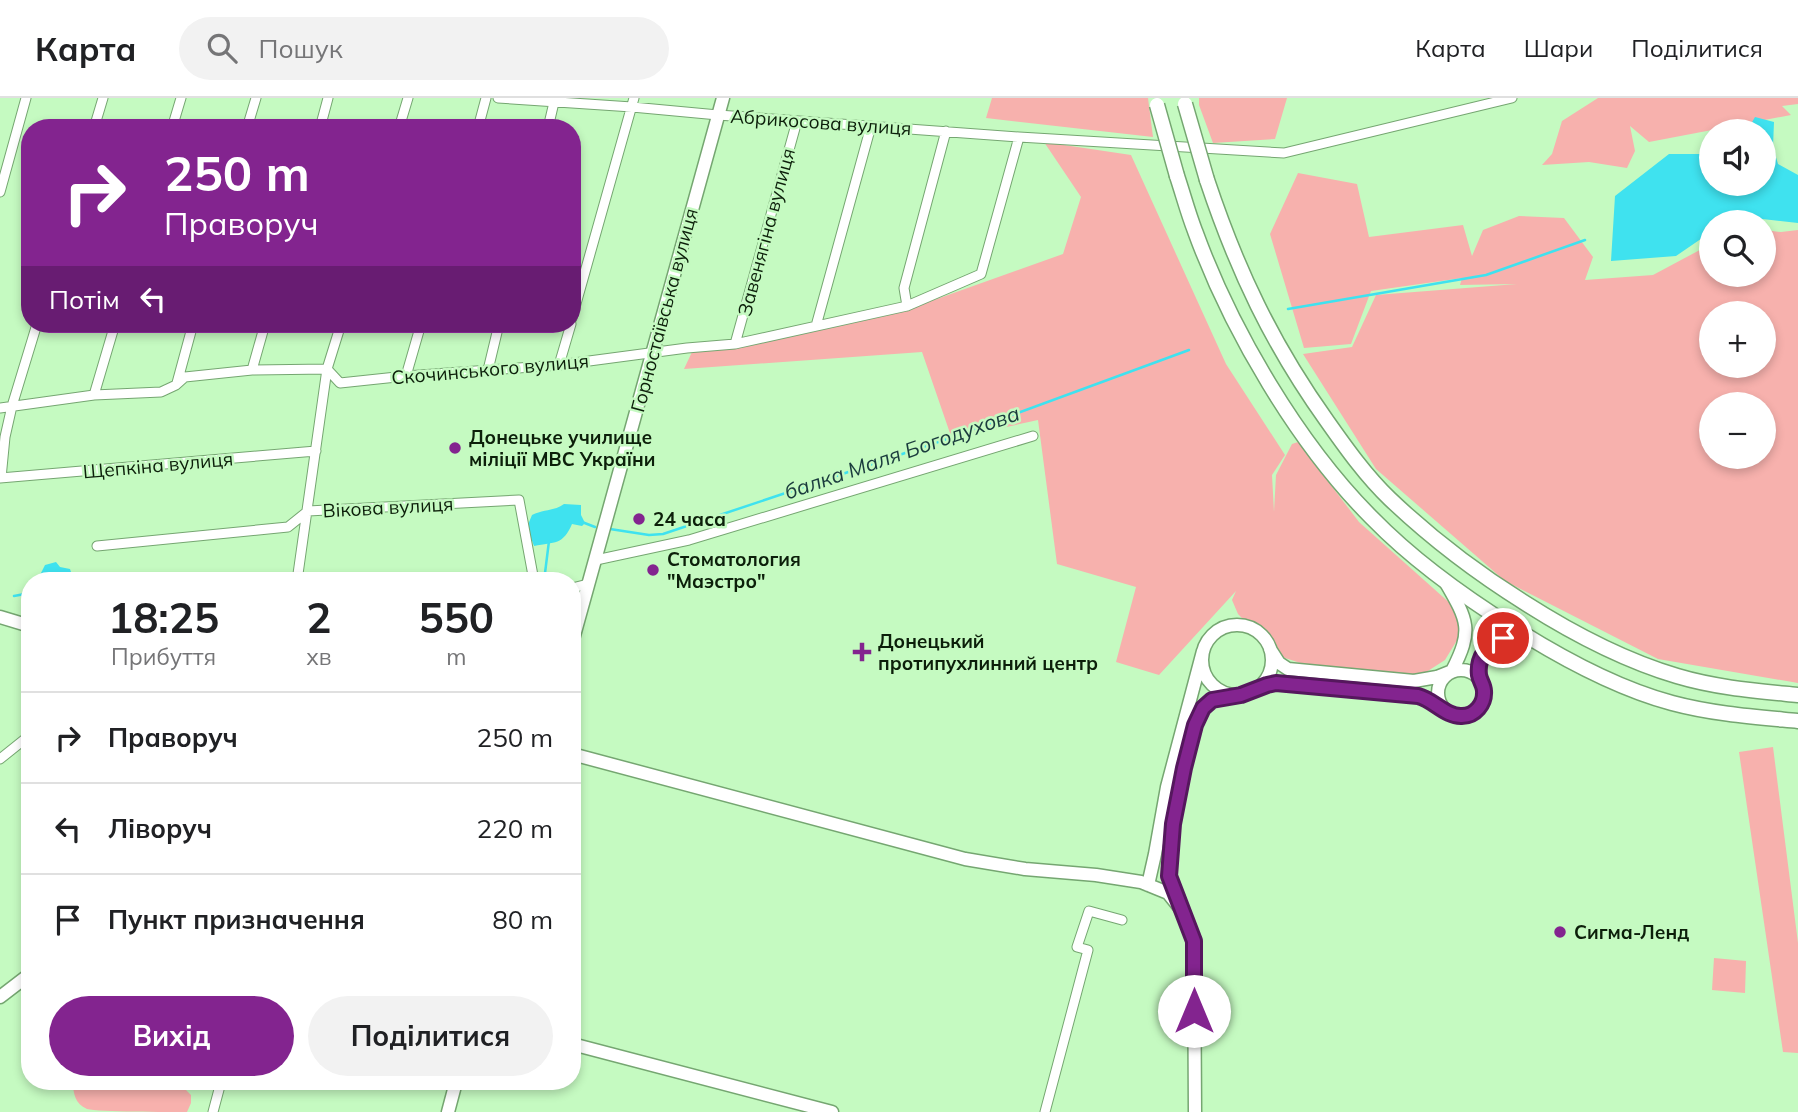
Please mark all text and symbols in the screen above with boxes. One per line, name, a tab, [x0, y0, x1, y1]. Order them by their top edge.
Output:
search box	[179, 17, 669, 80]
text: Карта	[35, 28, 137, 69]
icon: search	[203, 29, 241, 67]
text: Пошук	[259, 32, 343, 65]
text: Карта	[1415, 33, 1486, 63]
text: Шари	[1524, 33, 1593, 63]
text: Поділитися	[1631, 33, 1763, 63]
street label: Абрикосова вулиця	[730, 104, 912, 140]
map controls	[1699, 119, 1776, 469]
button: sound	[1699, 119, 1776, 196]
text: 250 m	[164, 142, 310, 203]
street label: Завенягіна вулиця	[732, 145, 800, 319]
icon: right	[49, 147, 140, 238]
text: Праворуч	[164, 203, 319, 243]
street label: Горностаївська вулиця	[625, 205, 703, 415]
button: search	[1699, 210, 1776, 287]
icon: left	[134, 280, 172, 318]
text: Потім	[49, 283, 120, 316]
button: +	[1699, 301, 1776, 378]
street label: Скочинського вулиця	[390, 348, 590, 390]
button: −	[1699, 392, 1776, 469]
water label: балка Маля Богодухова	[781, 399, 1023, 505]
place label: Донецьке училище міліції МВС України	[469, 425, 655, 471]
marker: Донецьке училище міліції МВС України	[447, 440, 463, 456]
street label: Щепкіна вулиця	[82, 446, 234, 484]
street label: Вікова вулиця	[322, 492, 454, 522]
place label: 24 часа	[653, 507, 726, 531]
marker: 24 часа	[631, 511, 647, 527]
place label: Стоматология "Маэстро"	[667, 547, 801, 593]
marker: Стоматология "Маэстро"	[645, 562, 661, 578]
text: 18:25	[108, 591, 219, 644]
text: 2	[306, 591, 331, 644]
text: 550	[418, 591, 494, 644]
pin	[1473, 608, 1533, 668]
icon: arrive	[1484, 619, 1522, 657]
place label: Донецький протипухлинний центр	[878, 629, 1098, 675]
text: Прибуття	[111, 642, 216, 671]
text: хв	[306, 642, 331, 671]
text: m	[446, 642, 466, 671]
marker: Донецький протипухлинний центр	[852, 642, 872, 662]
icon: right	[49, 719, 87, 757]
text: Праворуч	[108, 721, 238, 754]
text: 250 m	[477, 721, 553, 754]
icon: left	[49, 810, 87, 848]
text: Ліворуч	[108, 812, 212, 845]
text: 220 m	[477, 812, 553, 845]
icon: arrive	[49, 901, 87, 939]
text: Пункт призначення	[108, 903, 365, 936]
text: 80 m	[492, 903, 553, 936]
place label: Сигма-Ленд	[1574, 920, 1689, 944]
marker: Сигма-Ленд	[1552, 924, 1568, 940]
position arrow	[1157, 974, 1231, 1048]
button: Вихід	[49, 996, 294, 1076]
button: Поділитися	[308, 996, 553, 1076]

